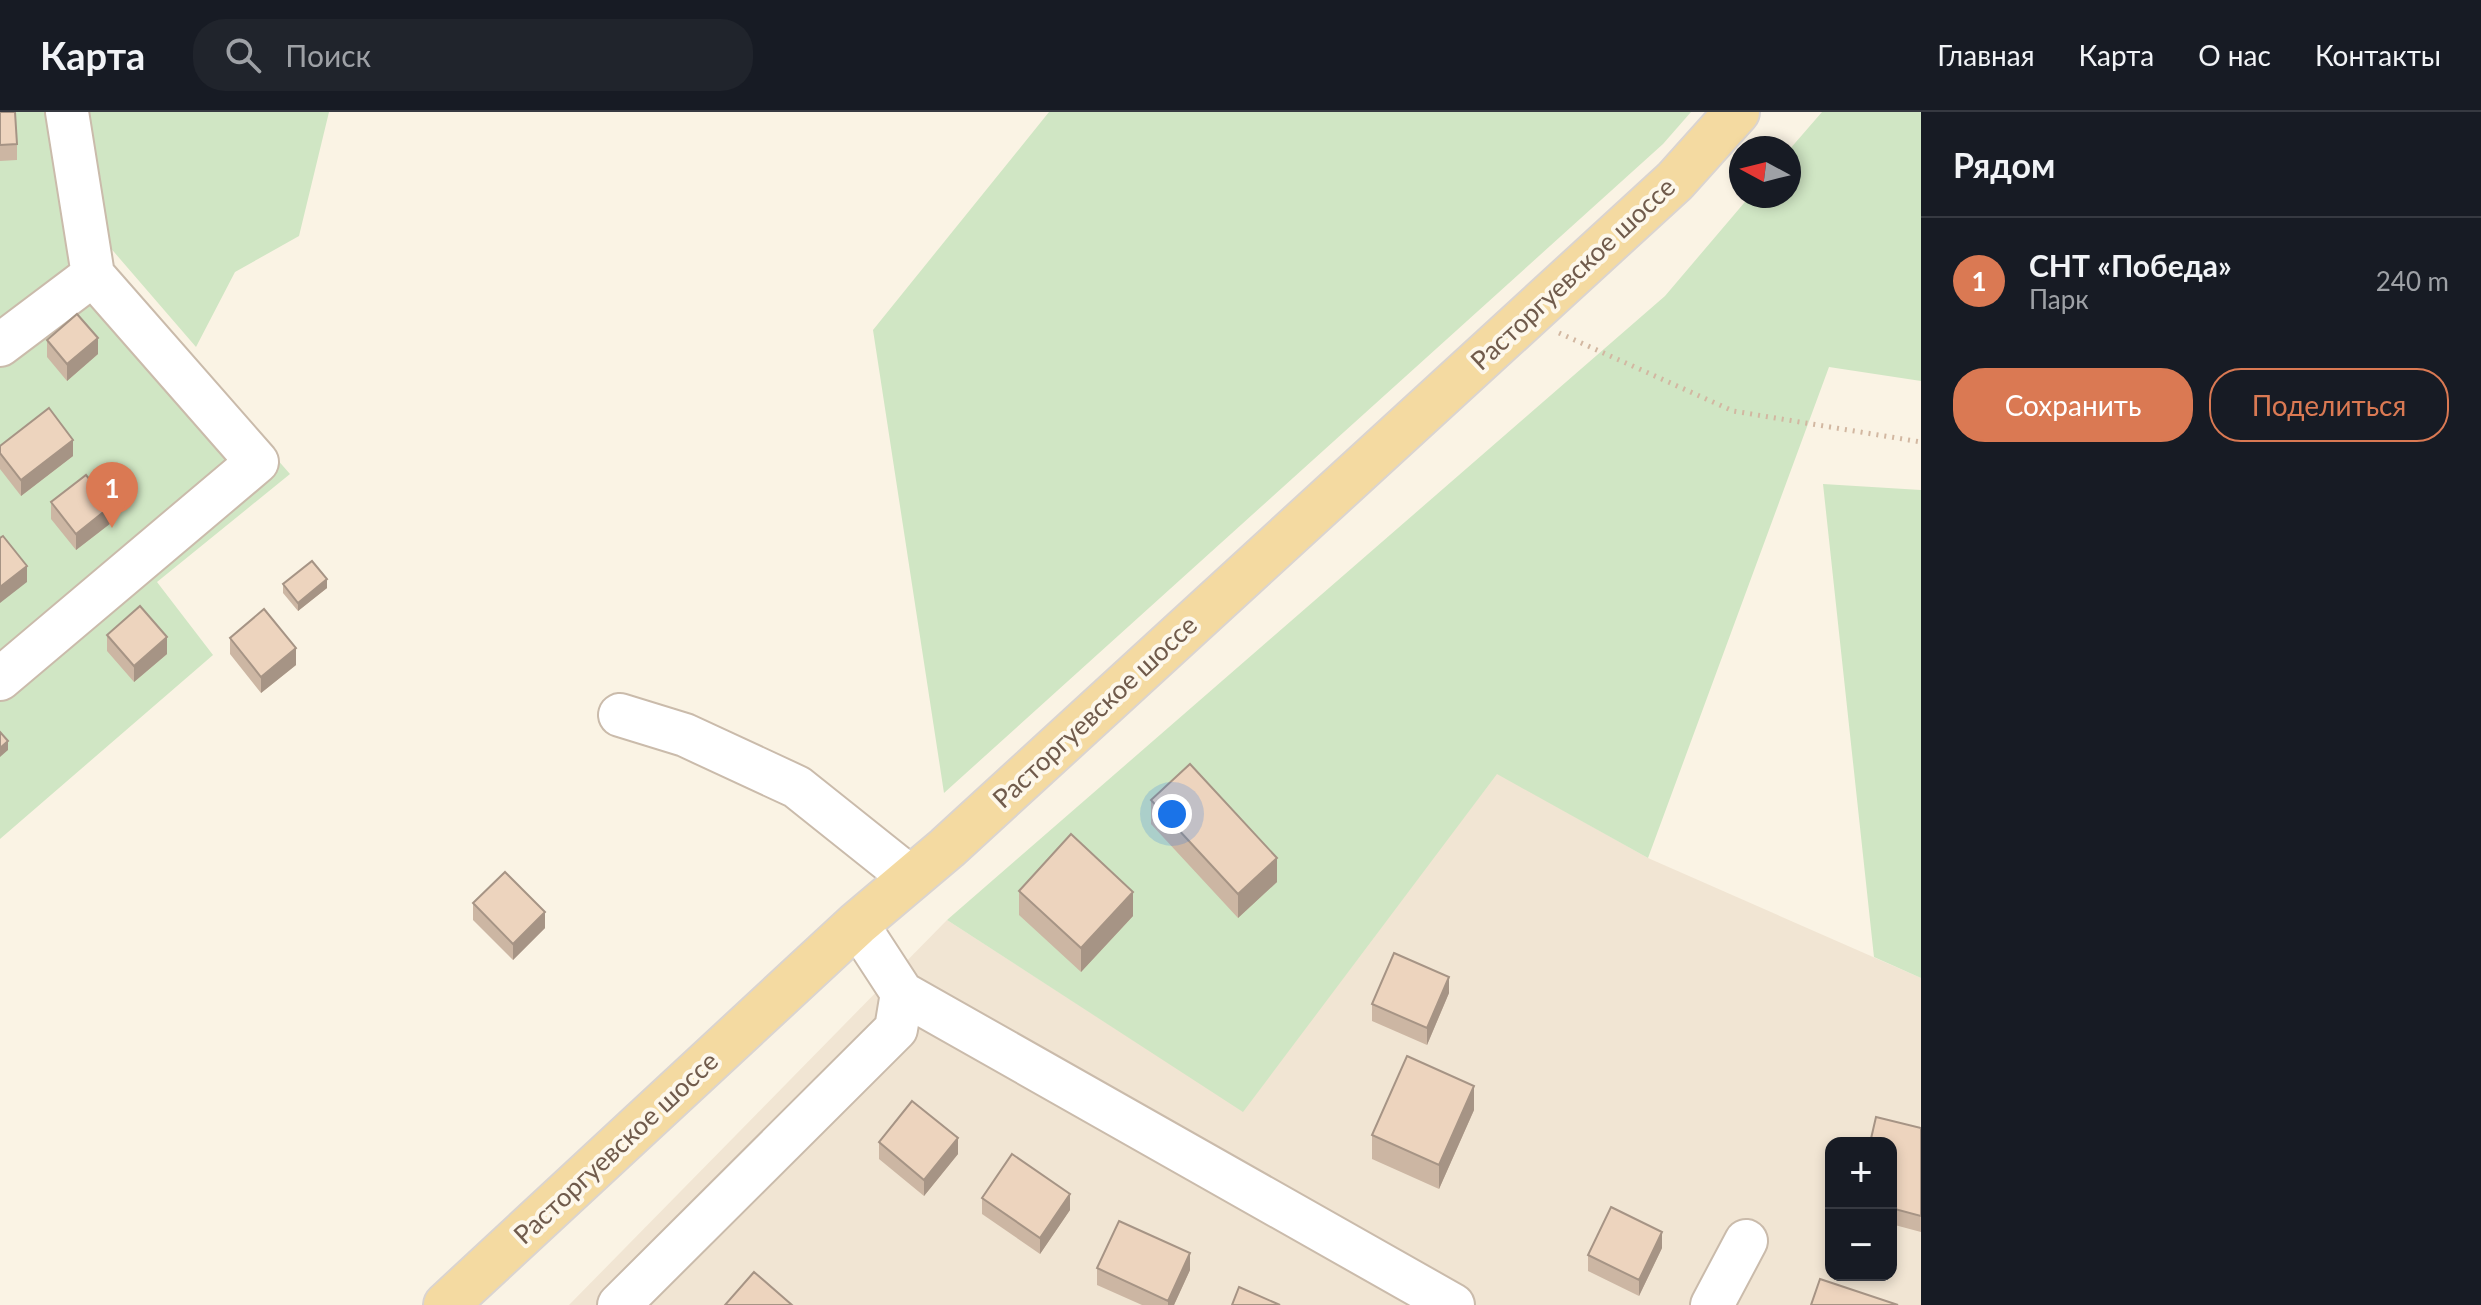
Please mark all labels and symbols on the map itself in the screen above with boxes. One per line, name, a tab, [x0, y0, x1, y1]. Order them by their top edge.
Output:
north arrow	[1729, 136, 1801, 208]
street label: Расторгуевское шоссе	[1464, 170, 1681, 376]
pin: 1	[86, 462, 138, 528]
street label: Расторгуевское шоссе	[986, 608, 1203, 814]
your location	[1152, 794, 1192, 834]
street label: Расторгуевское шоссе	[507, 1044, 724, 1250]

